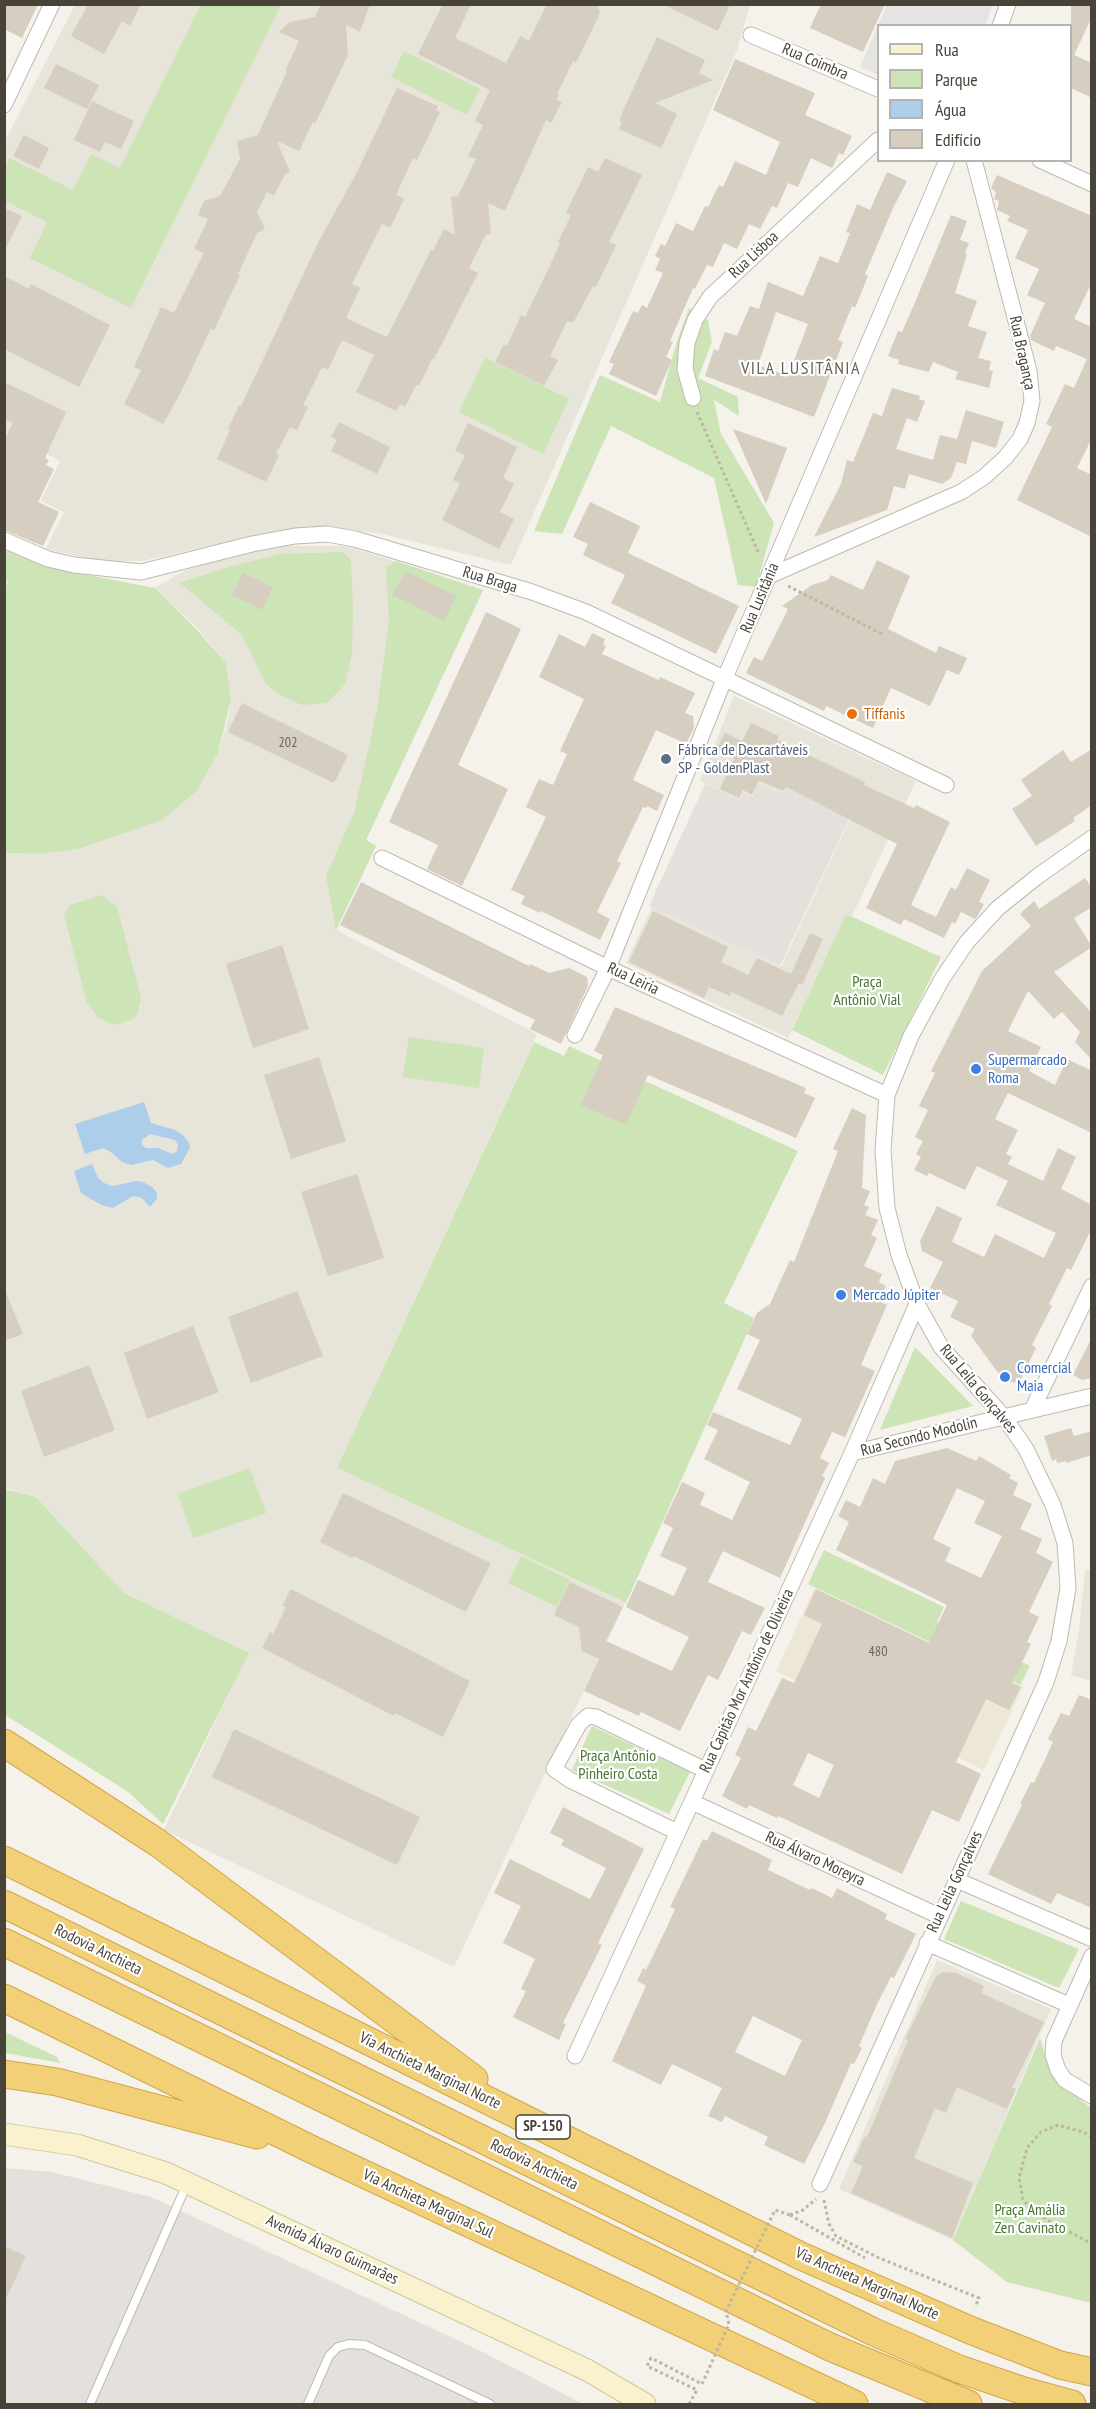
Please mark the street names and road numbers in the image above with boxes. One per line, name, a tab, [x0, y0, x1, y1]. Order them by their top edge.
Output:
street label: Rua Coimbra	[779, 40, 851, 84]
street label: Rua Lisboa	[725, 227, 783, 283]
street label: Rua Bragança	[1005, 314, 1039, 392]
street label: Rua Lusitânia	[737, 560, 783, 636]
street label: Rua Braga	[460, 563, 520, 597]
street label: Rua Leiria	[604, 959, 662, 999]
street label: Rua Leila Gonçalves	[935, 1341, 1021, 1437]
street label: Rua Secondo Modolin	[859, 1413, 979, 1461]
street label: Rua Capitão Mor Antônio de Oliveira	[696, 1586, 798, 1776]
street label: Rua Álvaro Moreyra	[762, 1828, 868, 1890]
street label: Rua Leila Gonçalves	[923, 1828, 987, 1936]
street label: Rodovia Anchieta	[51, 1920, 145, 1980]
street label: Via Anchieta Marginal Norte	[356, 2028, 504, 2114]
road number: SP-150	[516, 2115, 570, 2139]
street label: Rodovia Anchieta	[487, 2135, 581, 2195]
street label: Via Anchieta Marginal Sul	[360, 2165, 496, 2243]
street label: Avenida Álvaro Guimarães	[263, 2211, 401, 2289]
street label: Via Anchieta Marginal Norte	[792, 2244, 942, 2324]

